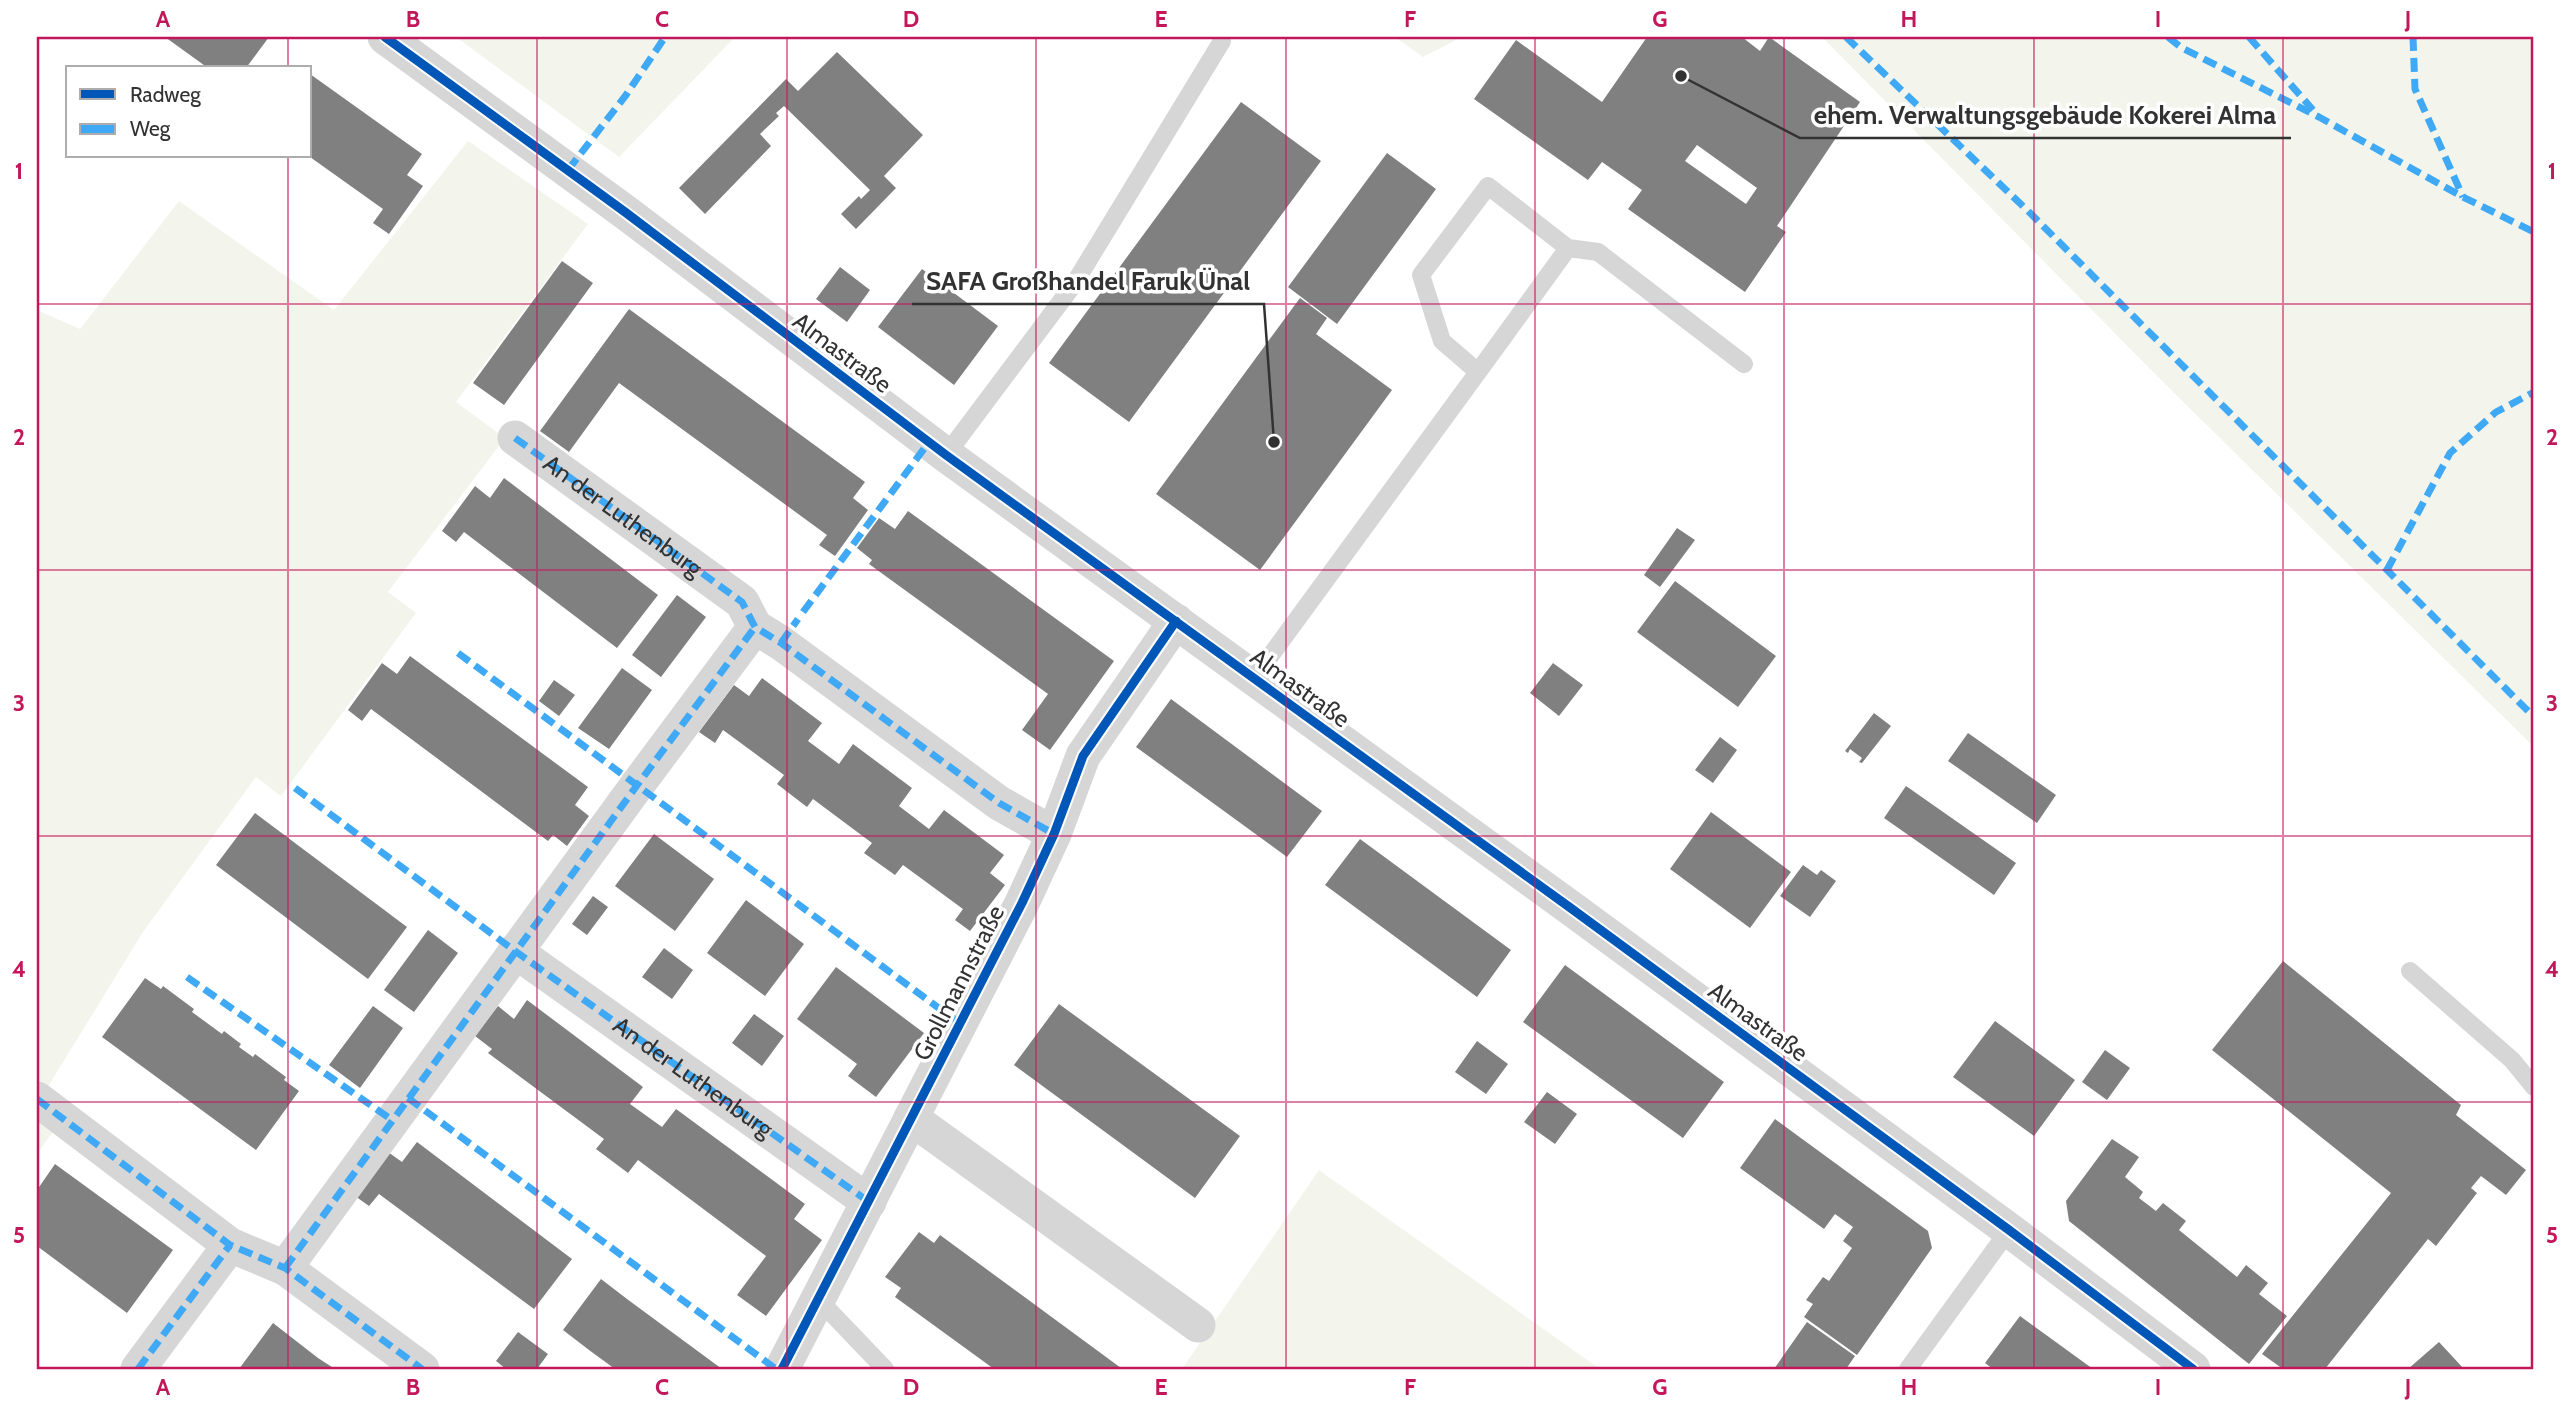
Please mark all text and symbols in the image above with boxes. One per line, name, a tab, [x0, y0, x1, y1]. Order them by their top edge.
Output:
text: A	[156, 5, 171, 33]
text: B	[406, 5, 420, 33]
text: C	[655, 5, 669, 33]
text: D	[903, 5, 919, 33]
text: E	[1154, 5, 1168, 33]
text: F	[1404, 5, 1416, 33]
text: G	[1652, 5, 1668, 33]
text: H	[1901, 5, 1917, 33]
text: I	[2155, 5, 2161, 33]
text: J	[2404, 5, 2411, 33]
legend	[66, 66, 312, 158]
text: Radweg	[130, 82, 201, 107]
callout: ehem. Verwaltungsgebäude Kokerei Alma	[1800, 91, 2291, 138]
text: ehem. Verwaltungsgebäude Kokerei Alma	[1814, 99, 2276, 131]
text: Weg	[130, 116, 171, 141]
text: 1	[15, 157, 23, 185]
text: 1	[2548, 157, 2556, 185]
callout: SAFA Großhandel Faruk Ünal	[912, 257, 1264, 304]
text: SAFA Großhandel Faruk Ünal	[926, 265, 1250, 297]
street label: Almastraße	[787, 306, 897, 399]
text: 2	[13, 423, 25, 451]
text: 2	[2546, 423, 2558, 451]
street label: An der Luthenburg	[538, 448, 709, 583]
street label: Almastraße	[1245, 642, 1356, 733]
text: 3	[13, 689, 25, 717]
text: 3	[2546, 689, 2558, 717]
street label: Grollmannstraße	[907, 900, 1010, 1065]
text: 4	[12, 955, 26, 983]
text: 4	[2545, 955, 2559, 983]
street label: Almastraße	[1703, 976, 1814, 1067]
street label: An der Luthenburg	[608, 1010, 780, 1144]
text: 5	[13, 1221, 25, 1249]
text: 5	[2546, 1221, 2558, 1249]
text: A	[156, 1373, 171, 1401]
text: B	[406, 1373, 420, 1401]
text: C	[655, 1373, 669, 1401]
text: D	[903, 1373, 919, 1401]
text: E	[1154, 1373, 1168, 1401]
text: F	[1404, 1373, 1416, 1401]
text: G	[1652, 1373, 1668, 1401]
text: H	[1901, 1373, 1917, 1401]
text: I	[2155, 1373, 2161, 1401]
text: J	[2404, 1373, 2411, 1401]

